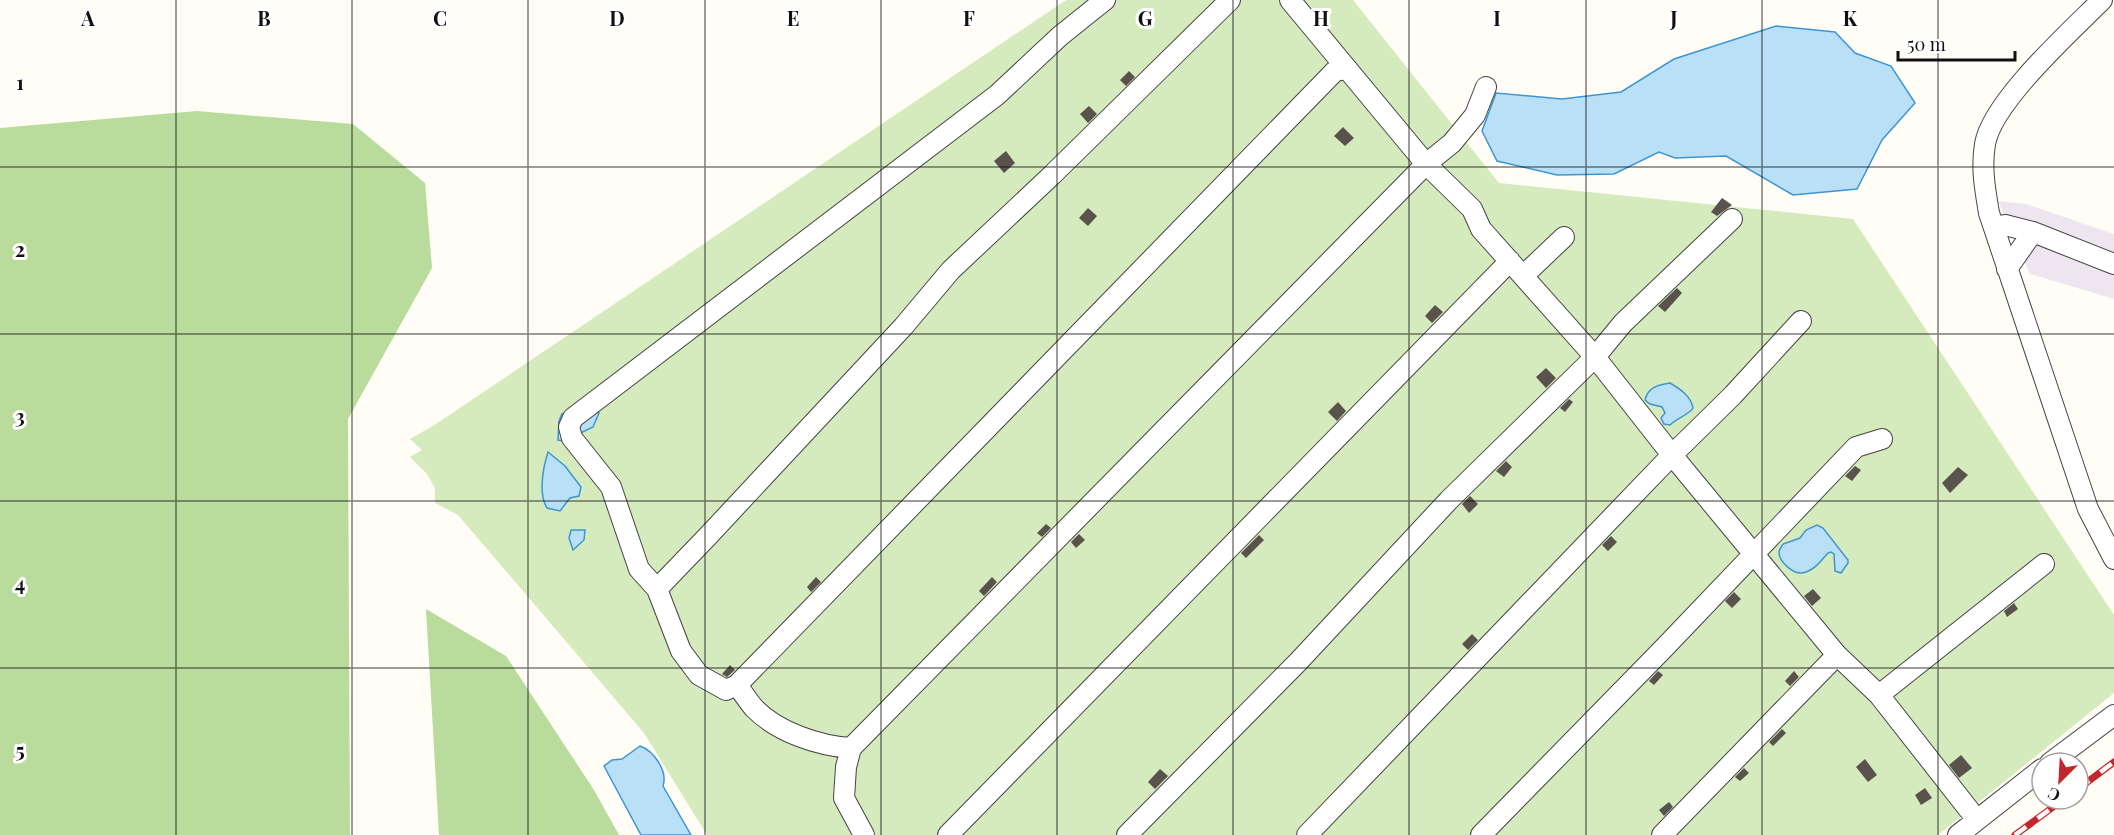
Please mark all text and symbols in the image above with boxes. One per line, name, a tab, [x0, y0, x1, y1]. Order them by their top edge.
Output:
text: A	[80, 4, 95, 31]
text: B	[257, 4, 271, 31]
text: C	[433, 4, 447, 31]
text: D	[609, 4, 625, 31]
text: E	[787, 4, 799, 31]
text: F	[963, 4, 975, 31]
text: G	[1138, 4, 1153, 31]
text: H	[1313, 4, 1329, 31]
text: I	[1493, 4, 1501, 31]
text: J	[1669, 4, 1678, 31]
text: K	[1843, 4, 1858, 31]
scale bar	[1898, 24, 2015, 62]
text: 50 m	[1907, 32, 1946, 56]
text: 1	[16, 68, 24, 95]
text: 2	[15, 235, 25, 262]
text: 3	[15, 402, 25, 429]
text: 4	[15, 569, 25, 596]
text: 5	[15, 736, 25, 763]
north arrow	[2030, 751, 2090, 811]
text: С	[2044, 783, 2063, 807]

